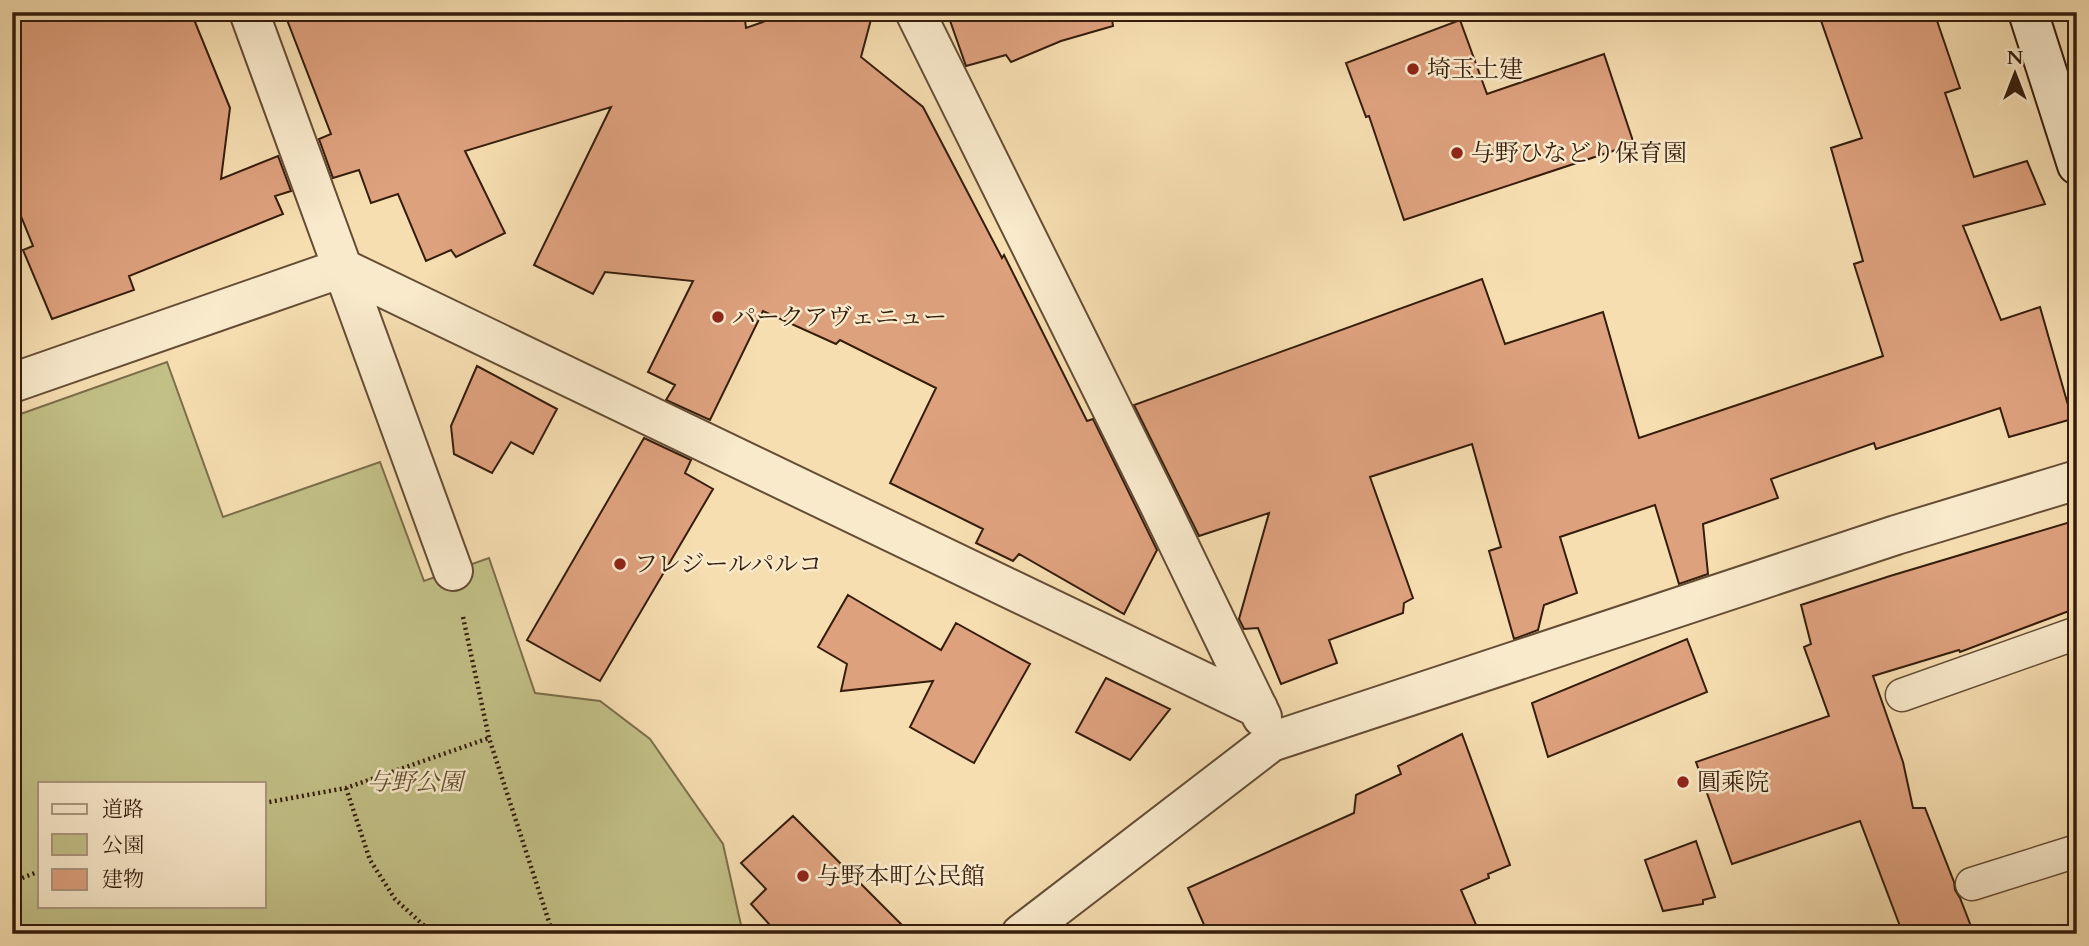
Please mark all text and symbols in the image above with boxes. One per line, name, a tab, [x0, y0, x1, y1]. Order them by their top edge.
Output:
north arrow	[1980, 38, 2050, 108]
text: N	[2007, 45, 2024, 71]
place label: 埼玉土建	[1427, 53, 1523, 86]
marker: 埼玉土建	[1405, 61, 1421, 77]
place label: 与野ひなどり保育園	[1471, 137, 1687, 170]
marker: 与野ひなどり保育園	[1449, 145, 1465, 161]
place label: パークアヴェニュー	[732, 301, 947, 334]
marker: パークアヴェニュー	[710, 309, 726, 325]
place label: フレジールパルコ	[634, 548, 822, 581]
marker: フレジールパルコ	[612, 556, 628, 572]
park label: 与野公園	[367, 766, 467, 799]
place label: 圓乘院	[1697, 766, 1769, 799]
marker: 圓乘院	[1675, 774, 1691, 790]
legend	[38, 782, 266, 908]
text: 道路	[102, 795, 144, 824]
text: 公園	[102, 831, 144, 860]
place label: 与野本町公民館	[817, 860, 985, 893]
text: 建物	[102, 865, 144, 894]
marker: 与野本町公民館	[795, 868, 811, 884]

